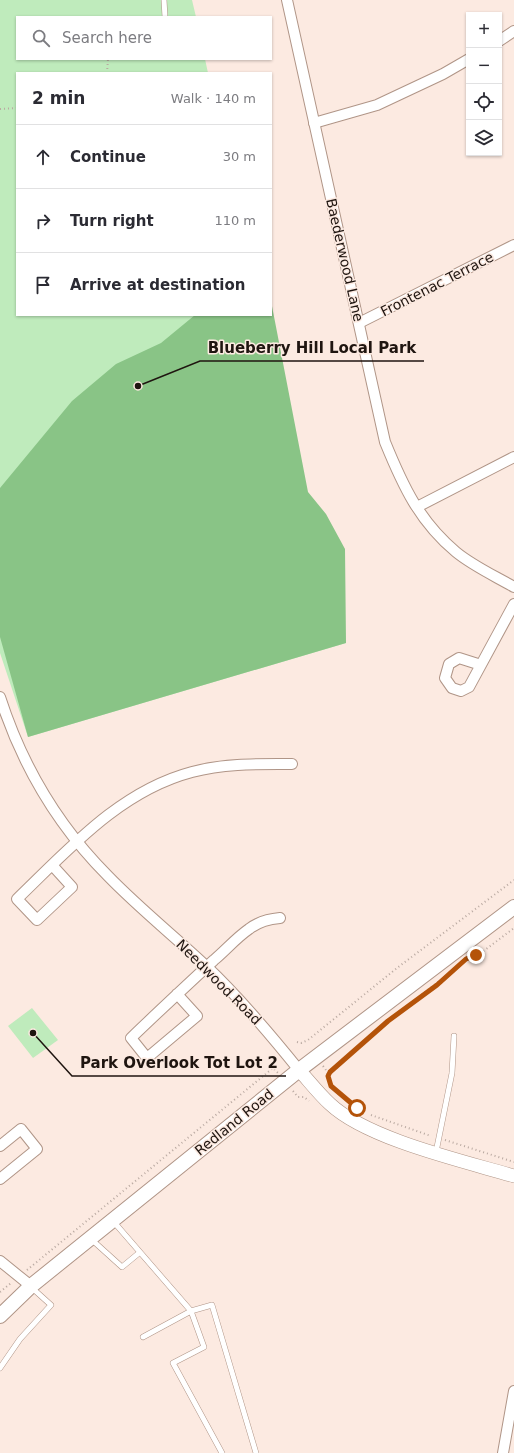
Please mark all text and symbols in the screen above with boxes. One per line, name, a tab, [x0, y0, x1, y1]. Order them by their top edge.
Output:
map controls	[466, 12, 502, 156]
button: +	[466, 12, 502, 48]
search box	[16, 16, 272, 60]
icon: search	[30, 27, 52, 49]
text: Search here	[62, 29, 152, 47]
button: −	[466, 48, 502, 84]
button: locate	[466, 84, 502, 120]
text: 2 min	[32, 88, 85, 108]
text: Walk · 140 m	[171, 91, 256, 106]
button: layers	[466, 120, 502, 156]
icon: ahead	[32, 146, 54, 168]
text: Continue	[70, 148, 146, 166]
text: 30 m	[223, 149, 256, 164]
street label: Baederwood Lane	[323, 197, 367, 323]
icon: right	[32, 210, 54, 232]
text: Turn right	[70, 212, 154, 230]
text: 110 m	[214, 213, 256, 228]
street label: Frontenac Terrace	[378, 249, 496, 319]
icon: arrive	[32, 274, 54, 296]
text: Arrive at destination	[70, 276, 245, 294]
callout: Blueberry Hill Local Park	[200, 334, 424, 361]
text: Blueberry Hill Local Park	[208, 339, 417, 357]
street label: Needwood Road	[173, 936, 265, 1028]
route end	[467, 946, 485, 964]
callout: Park Overlook Tot Lot 2	[72, 1049, 286, 1076]
text: Park Overlook Tot Lot 2	[80, 1054, 278, 1072]
street label: Redland Road	[191, 1085, 277, 1159]
route start	[348, 1099, 366, 1117]

